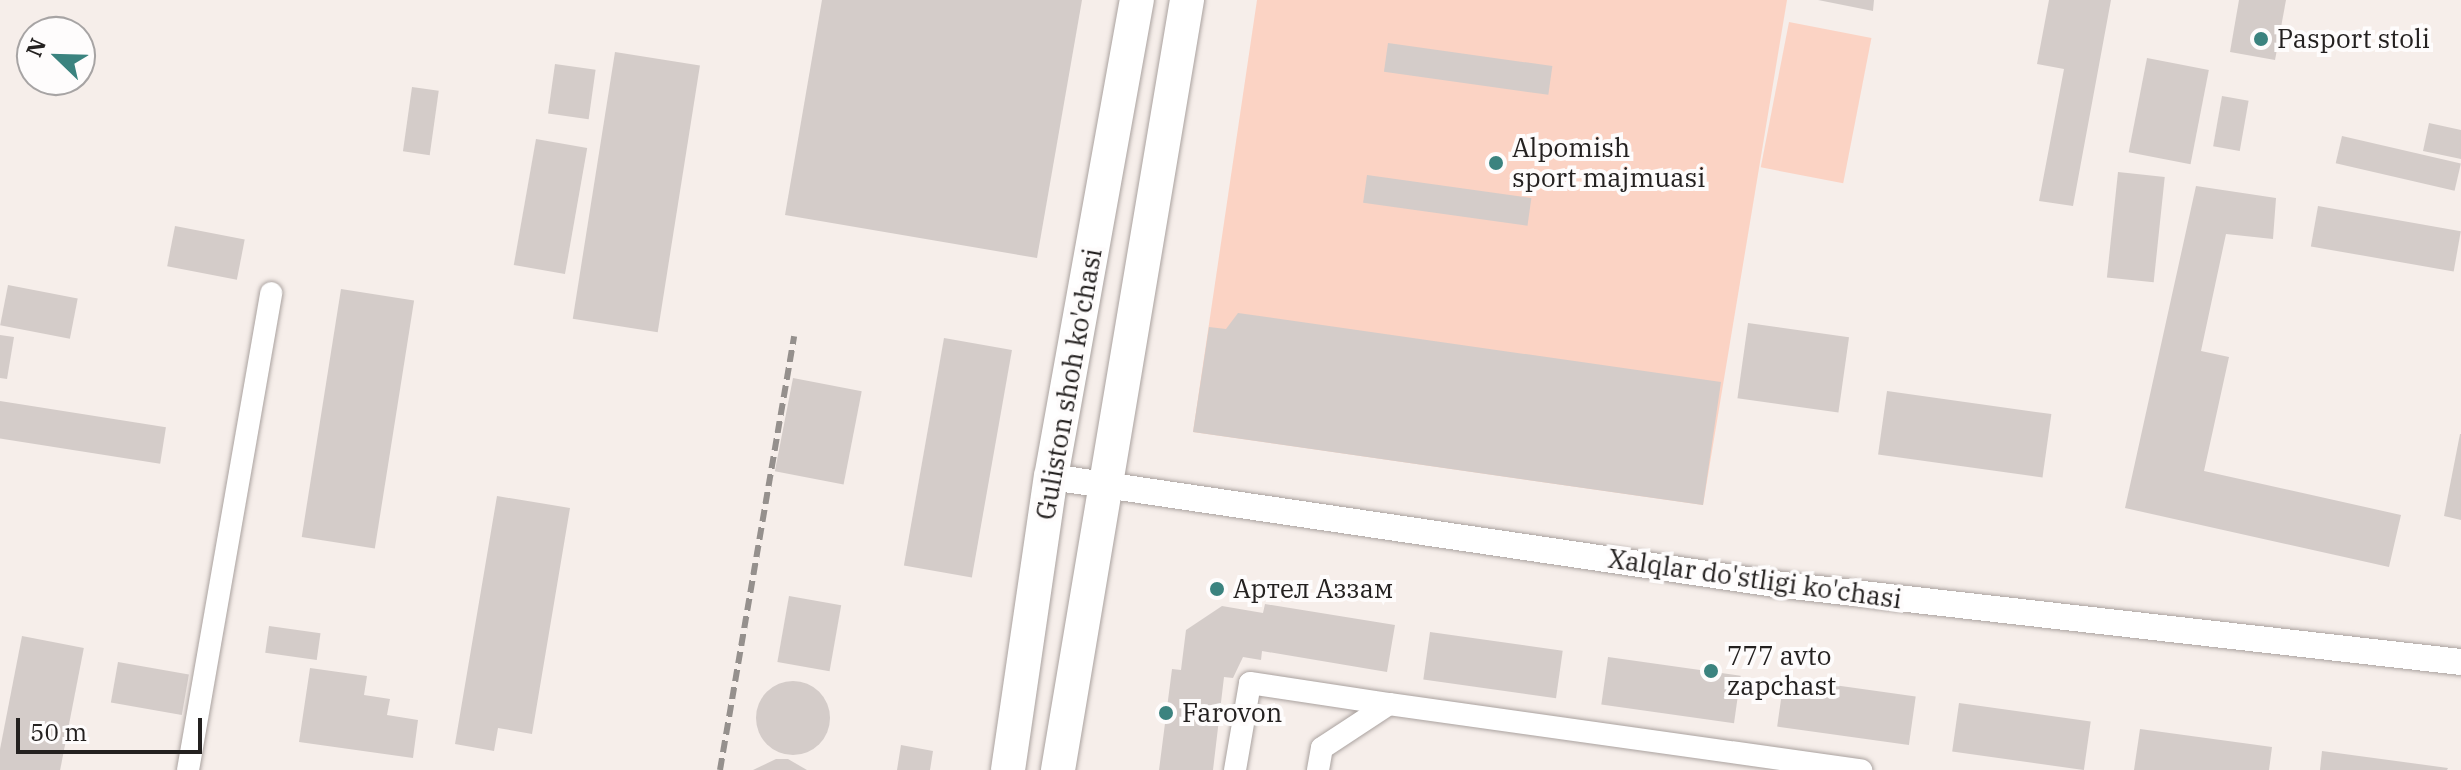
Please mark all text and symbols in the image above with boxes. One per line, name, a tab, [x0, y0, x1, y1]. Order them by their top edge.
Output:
north arrow	[16, 16, 96, 96]
place label: Pasport stoli	[2277, 23, 2430, 55]
marker: Pasport stoli	[2252, 30, 2270, 48]
text: N	[19, 34, 52, 61]
place label: Alpomish sport majmuasi	[1512, 132, 1705, 194]
marker: Alpomish sport majmuasi	[1487, 154, 1505, 172]
street label: Guliston shoh ko'chasi	[1030, 246, 1108, 522]
street label: Xalqlar do'stligi ko'chasi	[1606, 543, 1904, 615]
place label: Артел Аззам	[1233, 573, 1393, 605]
marker: Артел Аззам	[1208, 580, 1226, 598]
place label: 777 avto zapchast	[1727, 640, 1836, 702]
marker: 777 avto zapchast	[1702, 662, 1720, 680]
place label: Farovon	[1182, 697, 1282, 729]
scale bar	[20, 702, 206, 752]
marker: Farovon	[1157, 704, 1175, 722]
text: 50 m	[30, 716, 87, 748]

